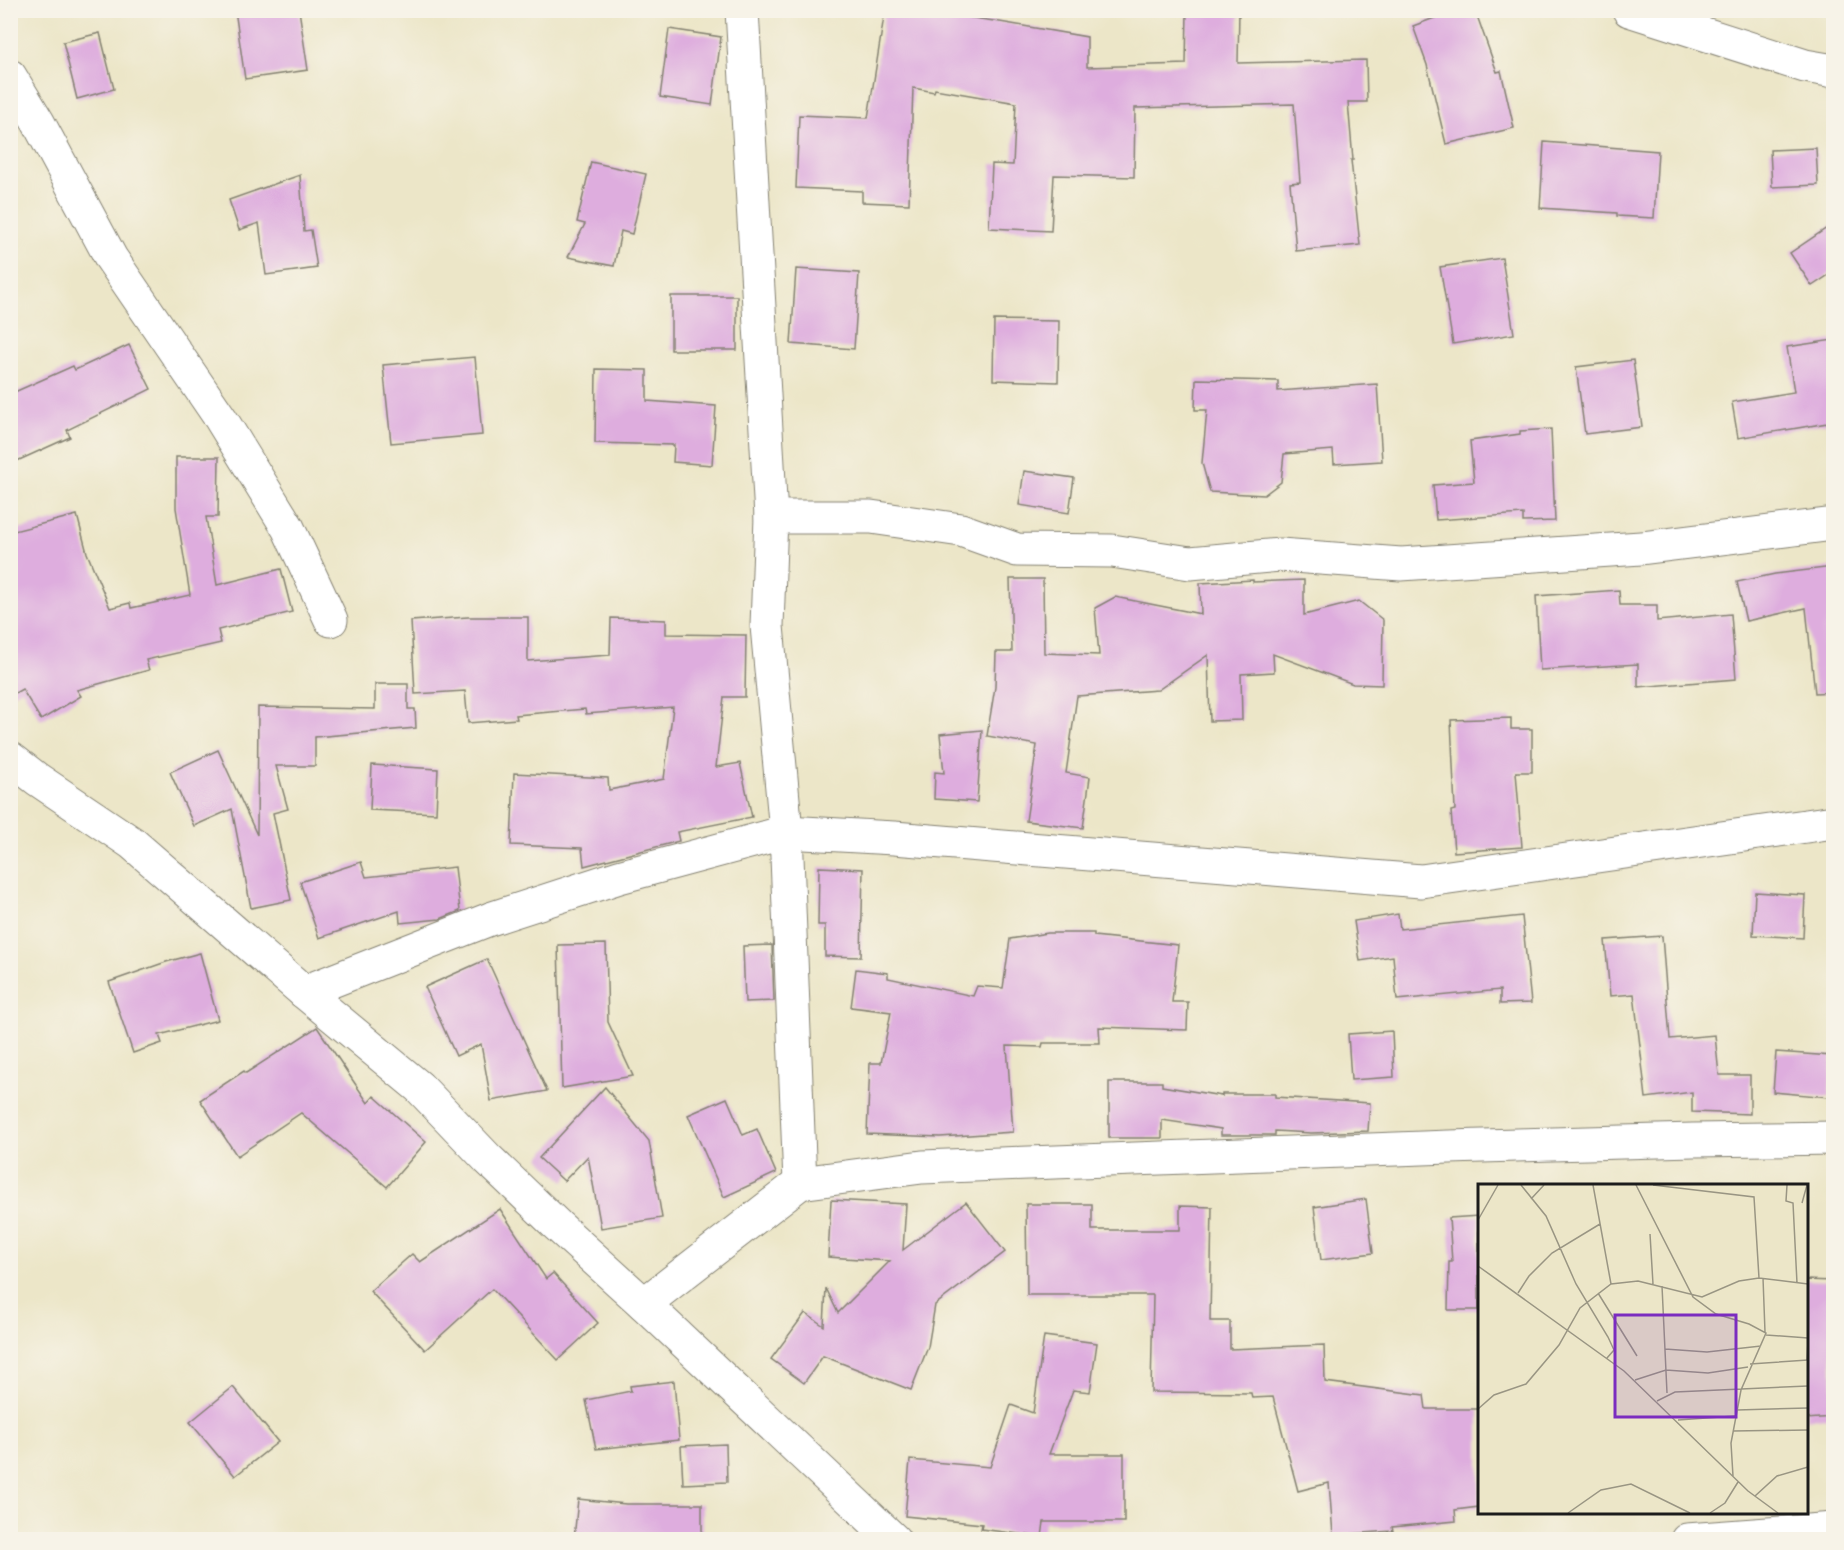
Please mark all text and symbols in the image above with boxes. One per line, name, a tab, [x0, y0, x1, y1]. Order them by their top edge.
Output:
inset map	[1478, 1184, 1808, 1514]

